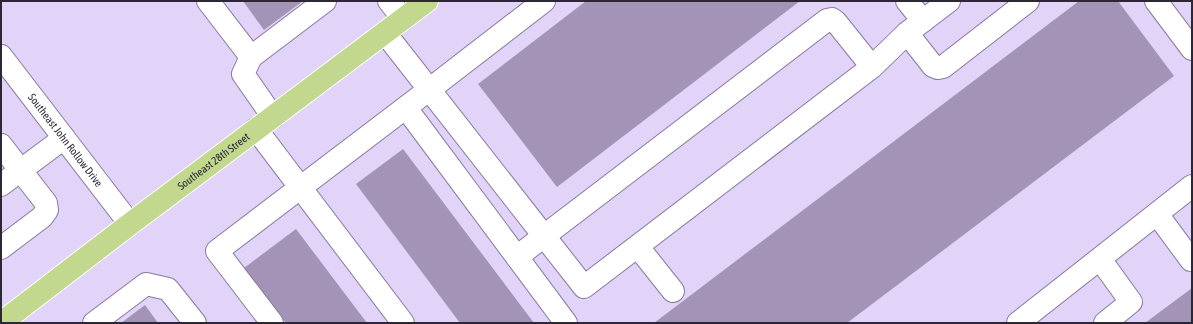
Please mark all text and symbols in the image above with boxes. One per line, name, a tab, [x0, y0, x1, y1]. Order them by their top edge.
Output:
street label: Southeast John Rollow Drive	[26, 91, 105, 189]
street label: Southeast 28th Street	[175, 130, 252, 192]

